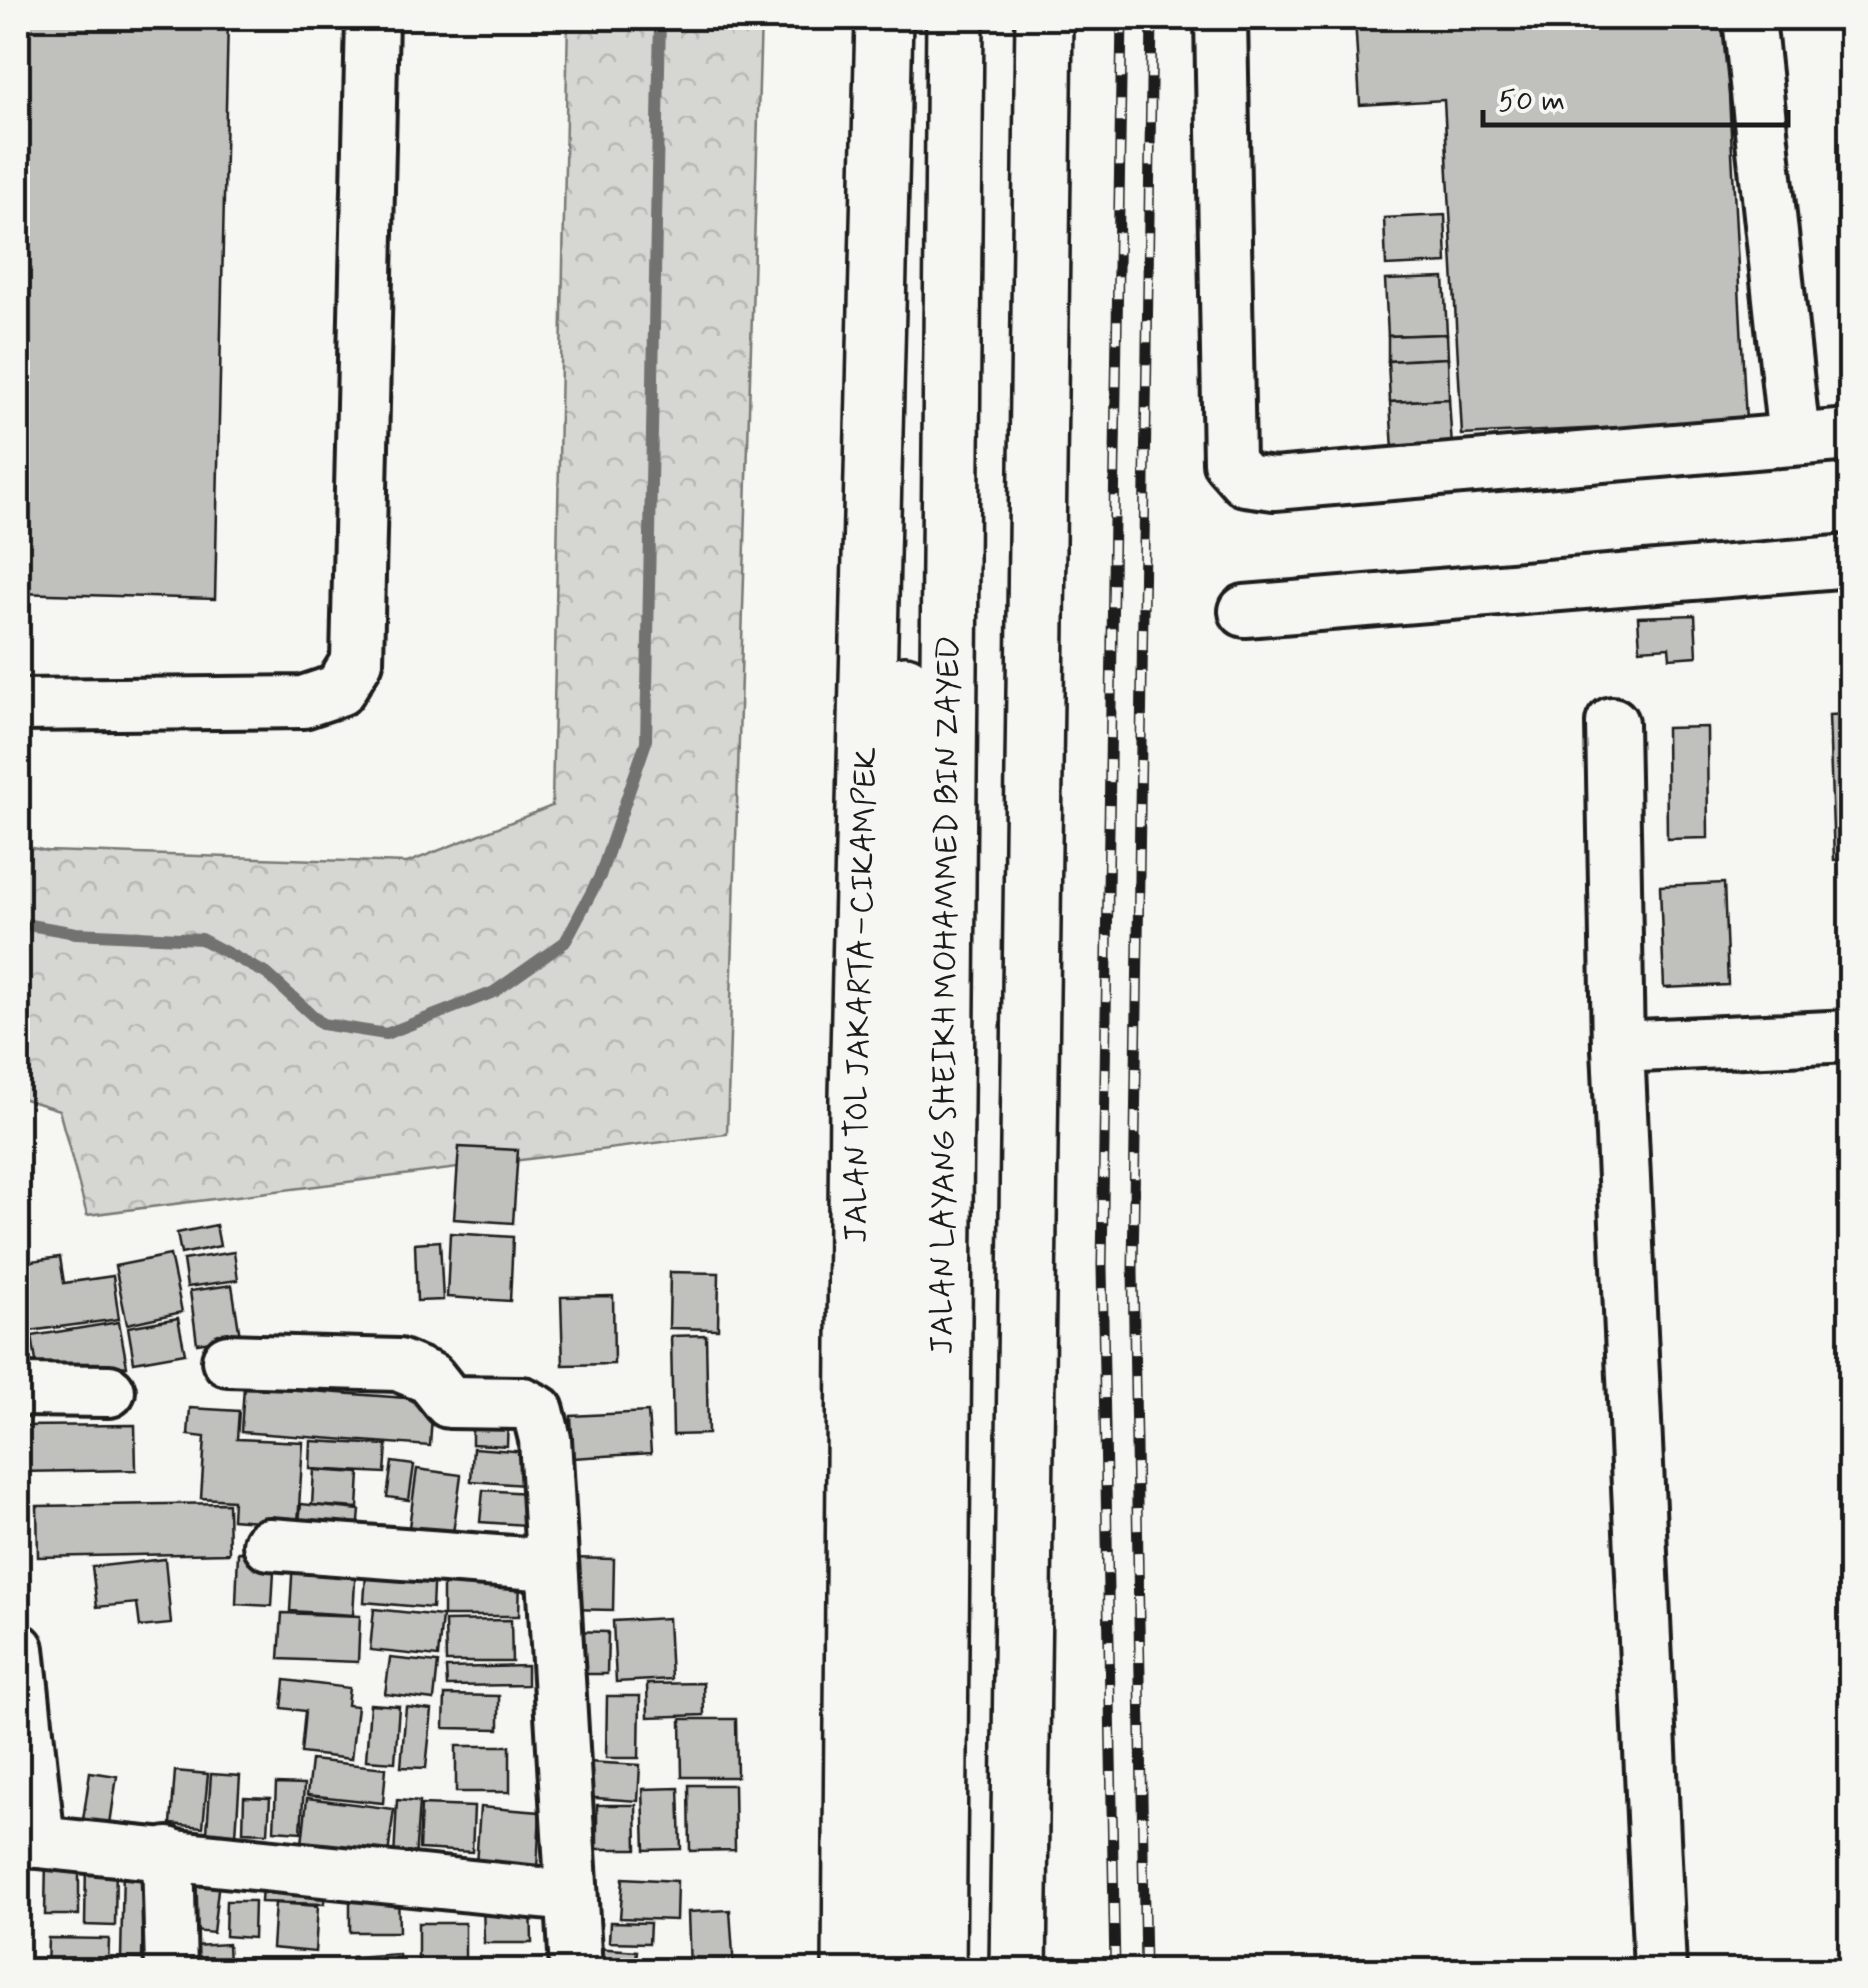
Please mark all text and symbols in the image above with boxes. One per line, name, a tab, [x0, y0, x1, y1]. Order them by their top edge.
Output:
scale bar	[1483, 65, 1788, 127]
text: 50 m	[1498, 82, 1565, 121]
street label: JALAN LAYANG SHEIKH MOHAMMED BIN ZAYED	[922, 635, 970, 1355]
street label: JALAN TOL JAKARTA–CIKAMPEK	[836, 746, 887, 1243]

